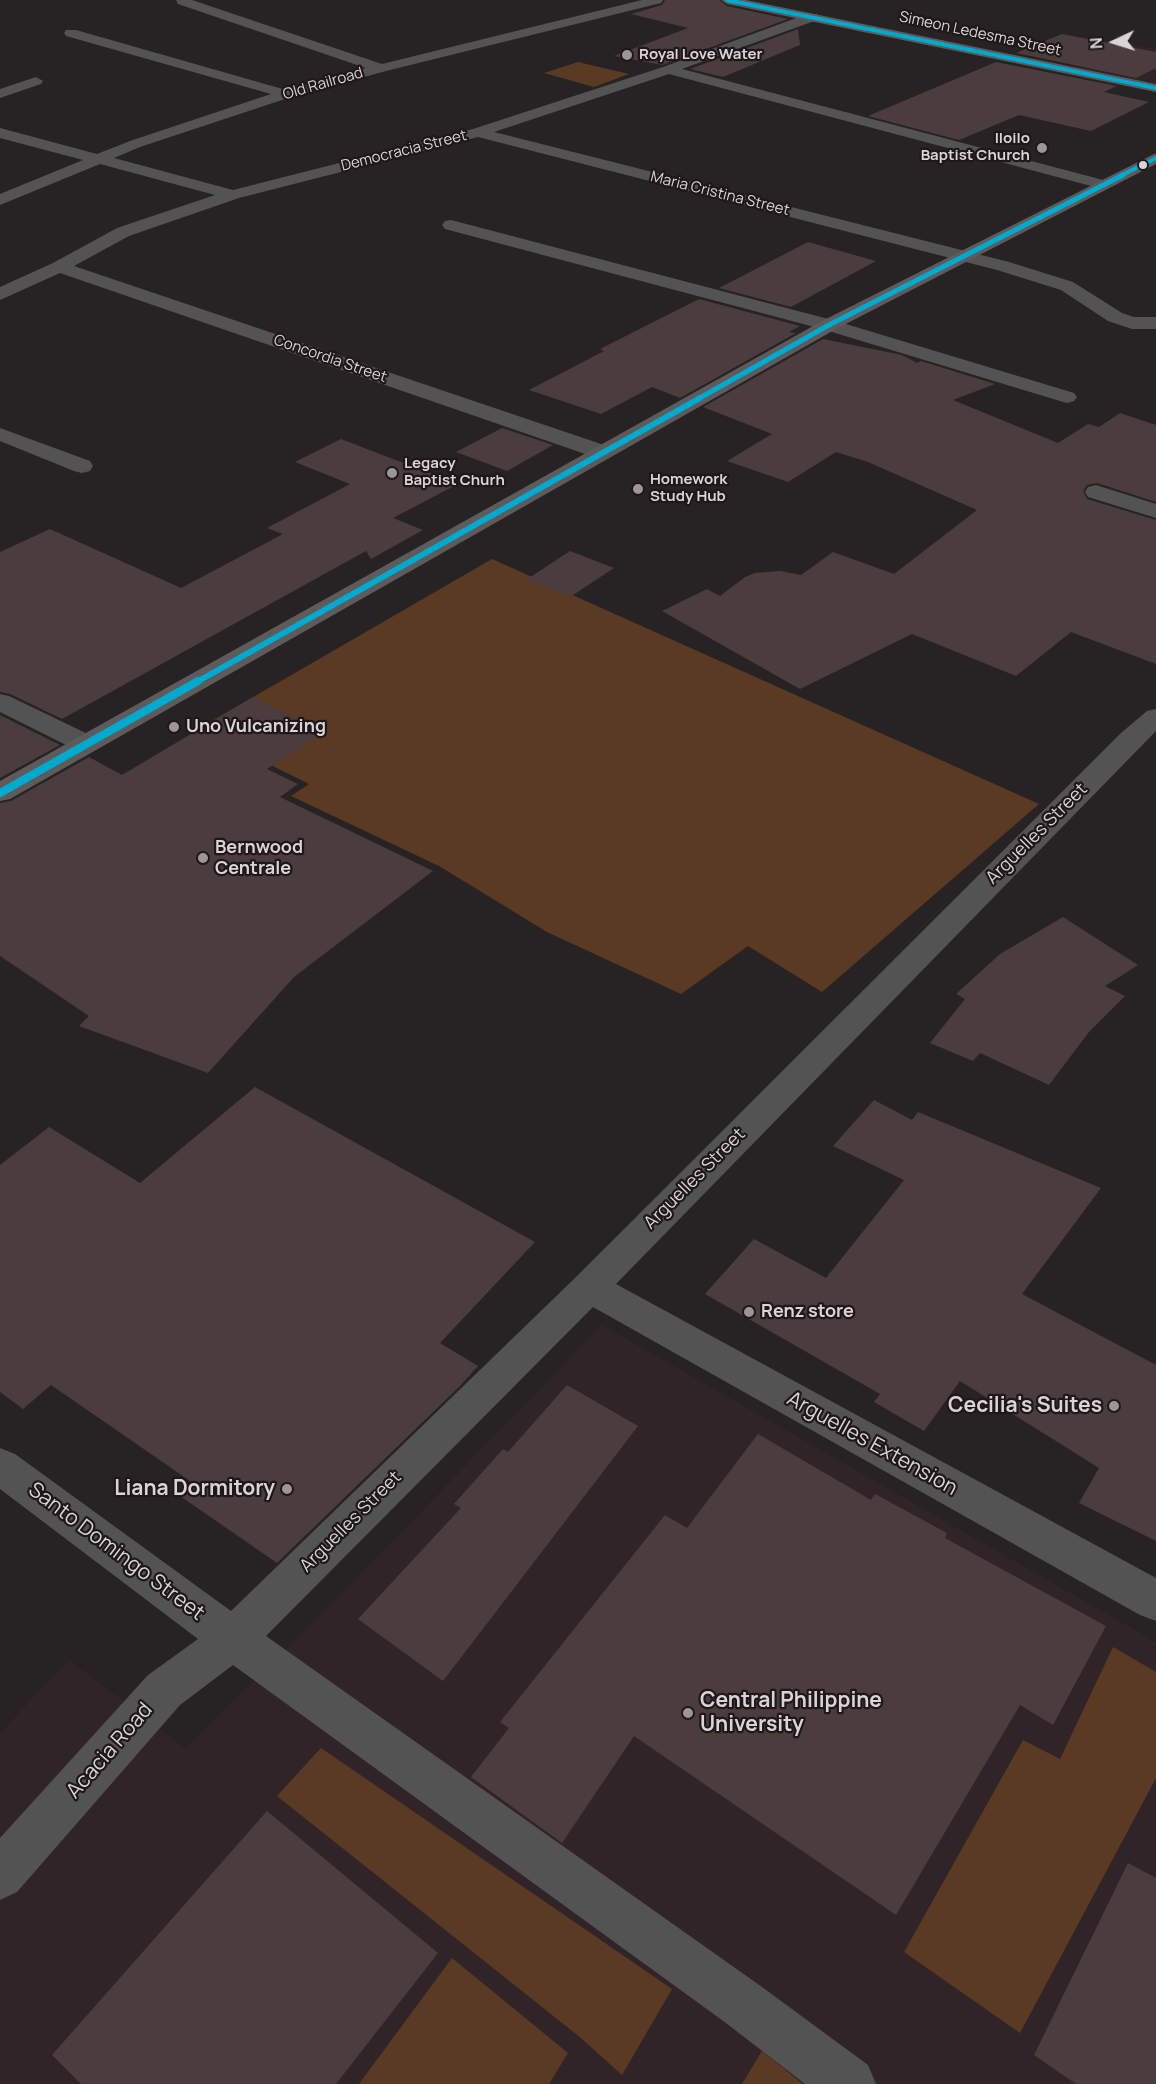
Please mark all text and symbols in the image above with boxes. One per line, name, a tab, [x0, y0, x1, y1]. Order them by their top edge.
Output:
street label: Simeon Ledesma Street	[897, 8, 1063, 60]
north arrow	[1084, 12, 1144, 72]
text: N	[1085, 37, 1107, 50]
place label: Royal Love Water	[639, 46, 763, 64]
marker: Royal Love Water	[620, 48, 634, 62]
street label: Old Railroad	[281, 64, 365, 104]
street label: Democracia Street	[339, 127, 469, 175]
place label: Iloilo Baptist Church	[921, 130, 1030, 165]
marker: Iloilo Baptist Church	[1035, 141, 1049, 155]
unlabelled marker	[1137, 159, 1149, 171]
street label: Maria Cristina Street	[649, 168, 791, 220]
street label: Concordia Street	[271, 331, 389, 387]
place label: Legacy Baptist Churh	[404, 455, 505, 490]
marker: Legacy Baptist Churh	[385, 466, 399, 480]
place label: Homework Study Hub	[650, 471, 727, 506]
marker: Homework Study Hub	[631, 482, 645, 496]
place label: Uno Vulcanizing	[186, 716, 326, 738]
marker: Uno Vulcanizing	[167, 720, 181, 734]
street label: Arguelles Street	[982, 779, 1092, 889]
place label: Bernwood Centrale	[215, 837, 303, 880]
marker: Bernwood Centrale	[196, 851, 210, 865]
street label: Arguelles Street	[640, 1124, 750, 1234]
place label: Renz store	[761, 1301, 854, 1323]
marker: Renz store	[742, 1305, 756, 1319]
street label: Arguelles Extension	[782, 1387, 962, 1501]
place label: Cecilia's Suites	[948, 1393, 1102, 1419]
marker: Cecilia's Suites	[1107, 1399, 1121, 1413]
street label: Arguelles Street	[296, 1467, 406, 1577]
place label: Liana Dormitory	[114, 1476, 275, 1502]
street label: Santo Domingo Street	[23, 1478, 209, 1626]
marker: Liana Dormitory	[280, 1482, 294, 1496]
place label: Central Philippine University	[700, 1688, 882, 1738]
street label: Acacia Road	[62, 1698, 158, 1804]
marker: Central Philippine University	[681, 1706, 695, 1720]

